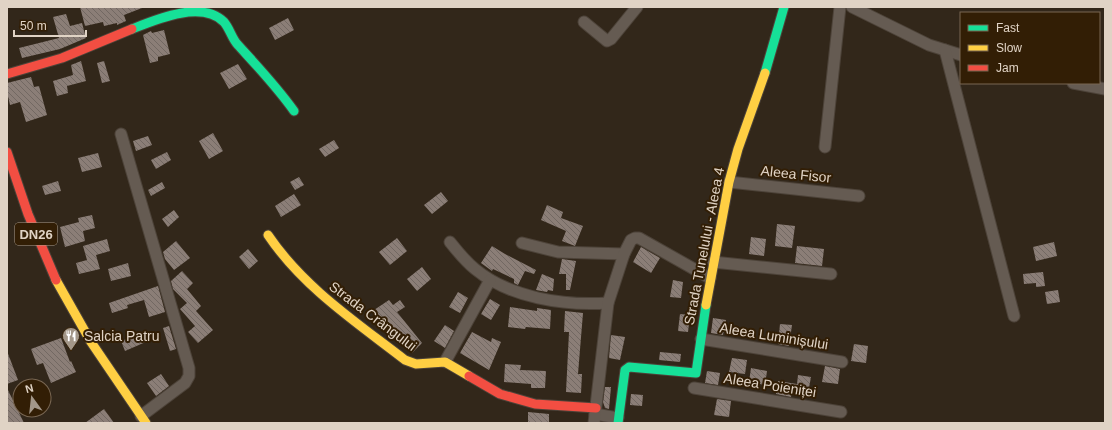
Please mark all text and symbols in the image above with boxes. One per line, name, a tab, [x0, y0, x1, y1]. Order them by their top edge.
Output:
scale bar	[14, 12, 86, 38]
legend	[960, 12, 1100, 84]
text: 50 m	[20, 19, 47, 33]
text: Fast	[996, 21, 1020, 35]
text: Slow	[996, 41, 1022, 55]
text: Jam	[996, 61, 1019, 75]
street label: Aleea Fisor	[760, 162, 832, 186]
street label: Strada Tunelului - Aleea 4	[681, 166, 727, 326]
road number: DN26	[15, 223, 57, 245]
street label: Strada Crângului	[326, 278, 420, 354]
street label: Aleea Luminișului	[719, 320, 829, 352]
restaurant icon: Salcia Patru	[61, 326, 81, 351]
place label: Salcia Patru	[84, 328, 159, 344]
street label: Aleea Poieniței	[723, 370, 817, 400]
north arrow	[12, 378, 52, 418]
text: N	[24, 382, 35, 395]

